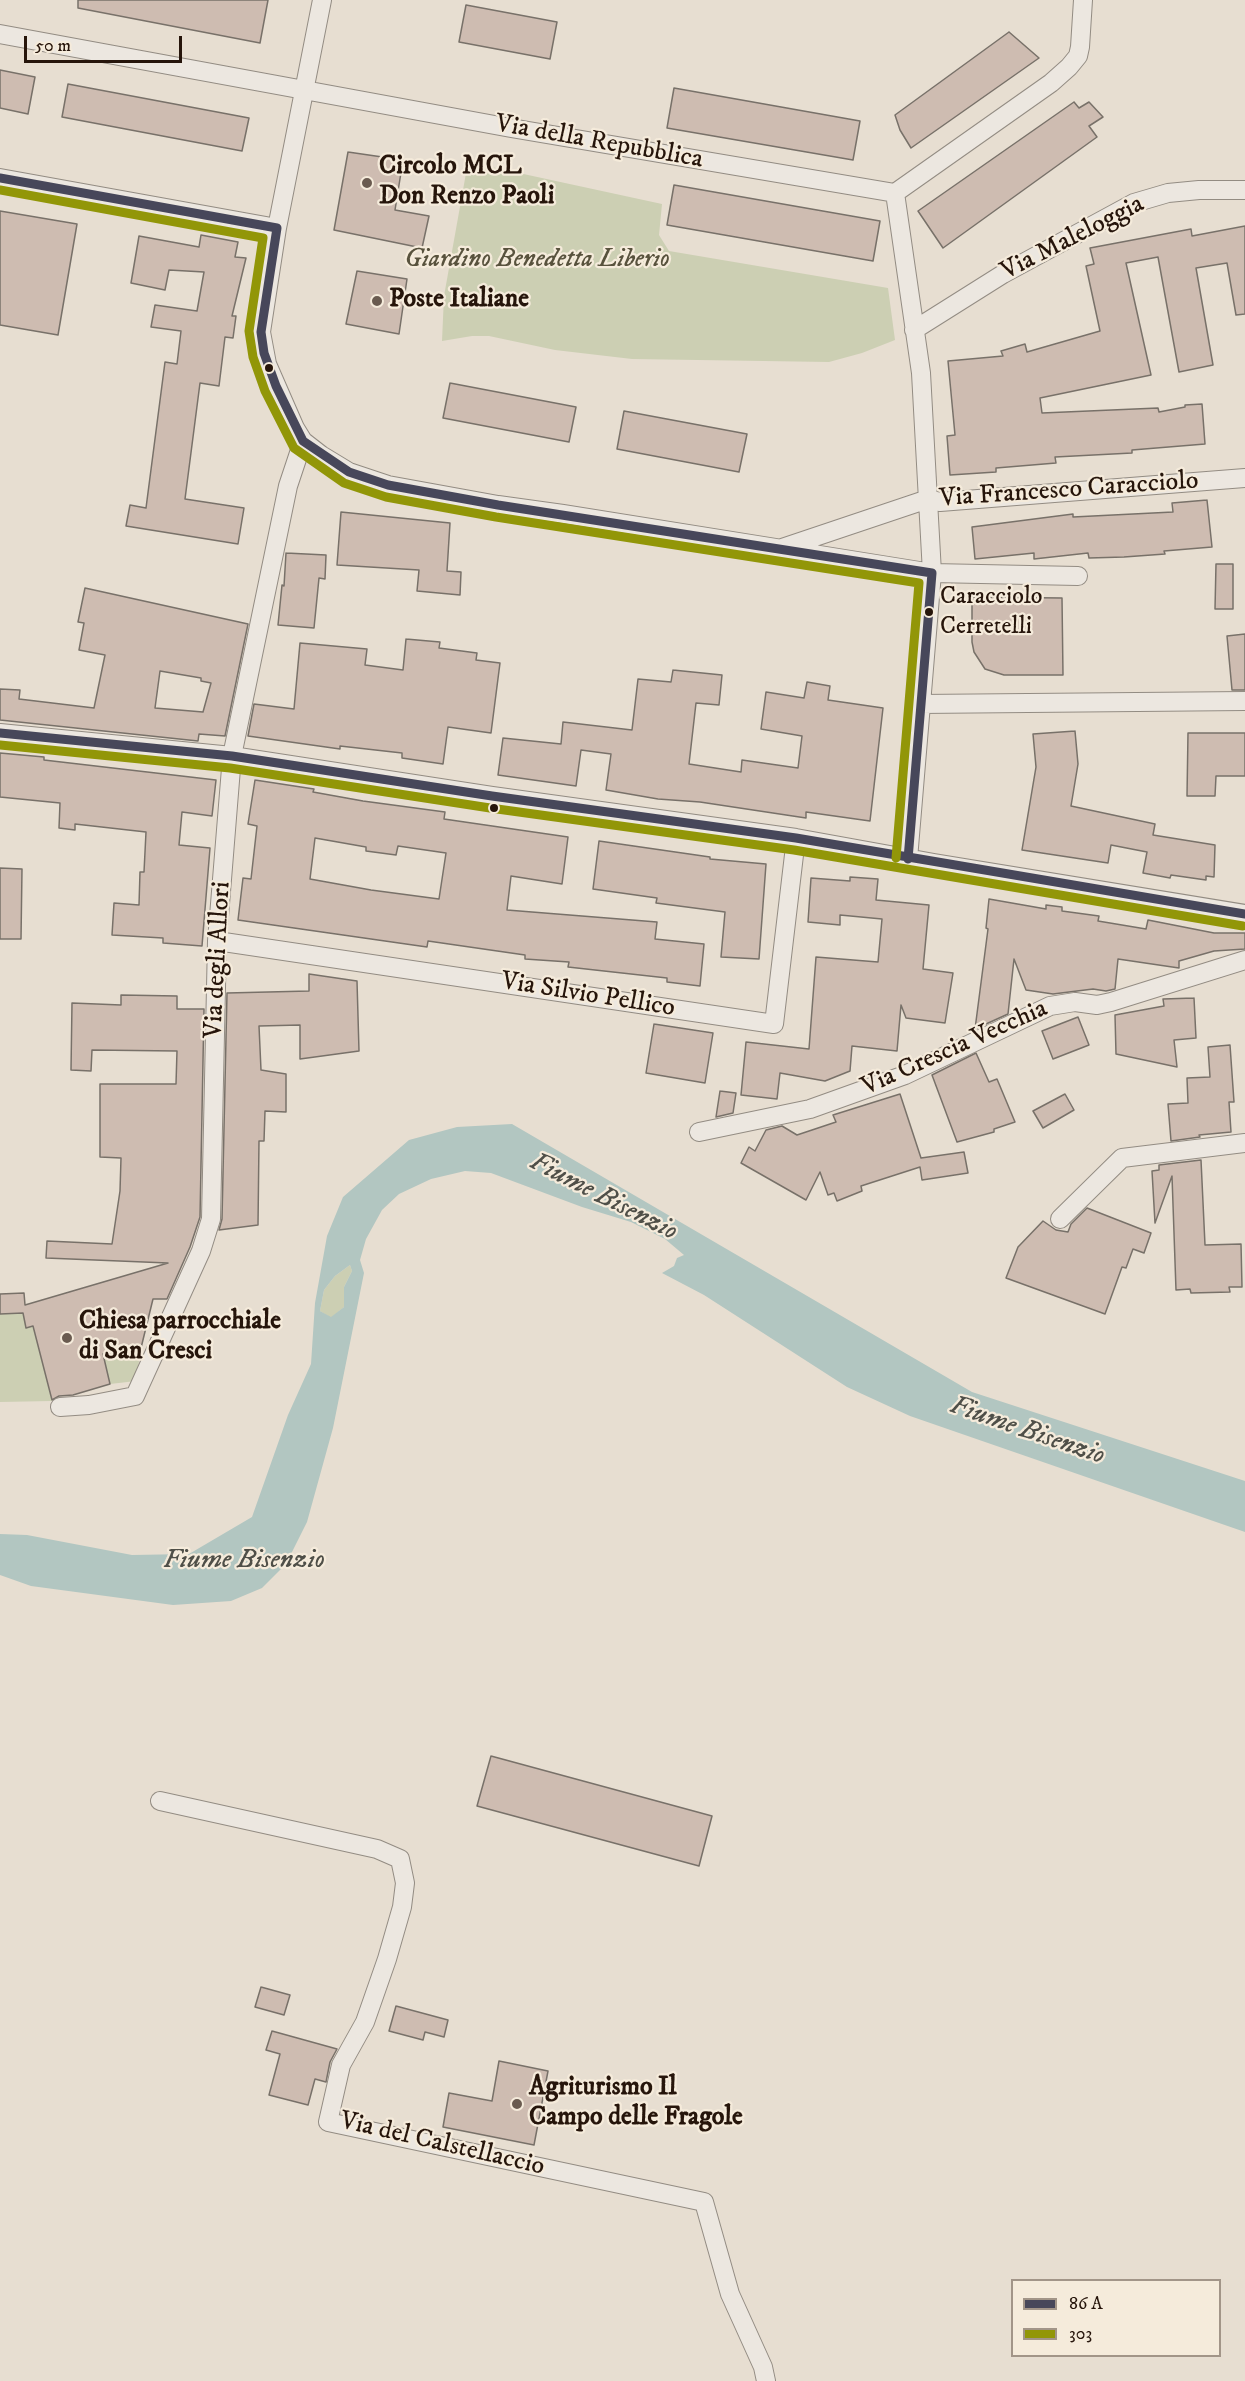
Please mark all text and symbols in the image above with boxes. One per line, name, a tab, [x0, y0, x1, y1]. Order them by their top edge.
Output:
scale bar	[27, 24, 184, 62]
text: 50 m	[35, 35, 71, 57]
street label: Via della Repubblica	[493, 109, 705, 177]
place label: Circolo MCL Don Renzo Paoli	[379, 152, 554, 213]
marker: Circolo MCL Don Renzo Paoli	[360, 176, 374, 190]
street label: Via Maleloggia	[996, 190, 1150, 288]
park label: Giardino Benedetta Liberio	[404, 245, 670, 277]
place label: Poste Italiane	[389, 285, 529, 317]
marker: Poste Italiane	[370, 294, 384, 308]
unlabelled marker	[263, 362, 275, 374]
street label: Via Francesco Caracciolo	[938, 466, 1200, 516]
place label: Caracciolo Cerretelli	[940, 584, 1043, 640]
marker: Caracciolo Cerretelli	[923, 606, 935, 618]
unlabelled marker	[488, 802, 500, 814]
street label: Via degli Allori	[199, 881, 239, 1039]
street label: Via Silvio Pellico	[499, 967, 677, 1025]
street label: Via Crescia Vecchia	[857, 994, 1053, 1104]
water label: Fiume Bisenzio	[524, 1147, 682, 1249]
place label: Chiesa parrocchiale di San Cresci	[79, 1307, 281, 1368]
marker: Chiesa parrocchiale di San Cresci	[60, 1331, 74, 1345]
water label: Fiume Bisenzio	[945, 1390, 1109, 1474]
water label: Fiume Bisenzio	[163, 1545, 325, 1577]
place label: Agriturismo Il Campo delle Fragole	[529, 2073, 743, 2134]
marker: Agriturismo Il Campo delle Fragole	[510, 2097, 524, 2111]
street label: Via del Calstellaccio	[337, 2106, 547, 2184]
legend	[1011, 2279, 1221, 2357]
text: 86 A	[1069, 2293, 1103, 2315]
text: 303	[1069, 2323, 1092, 2345]

